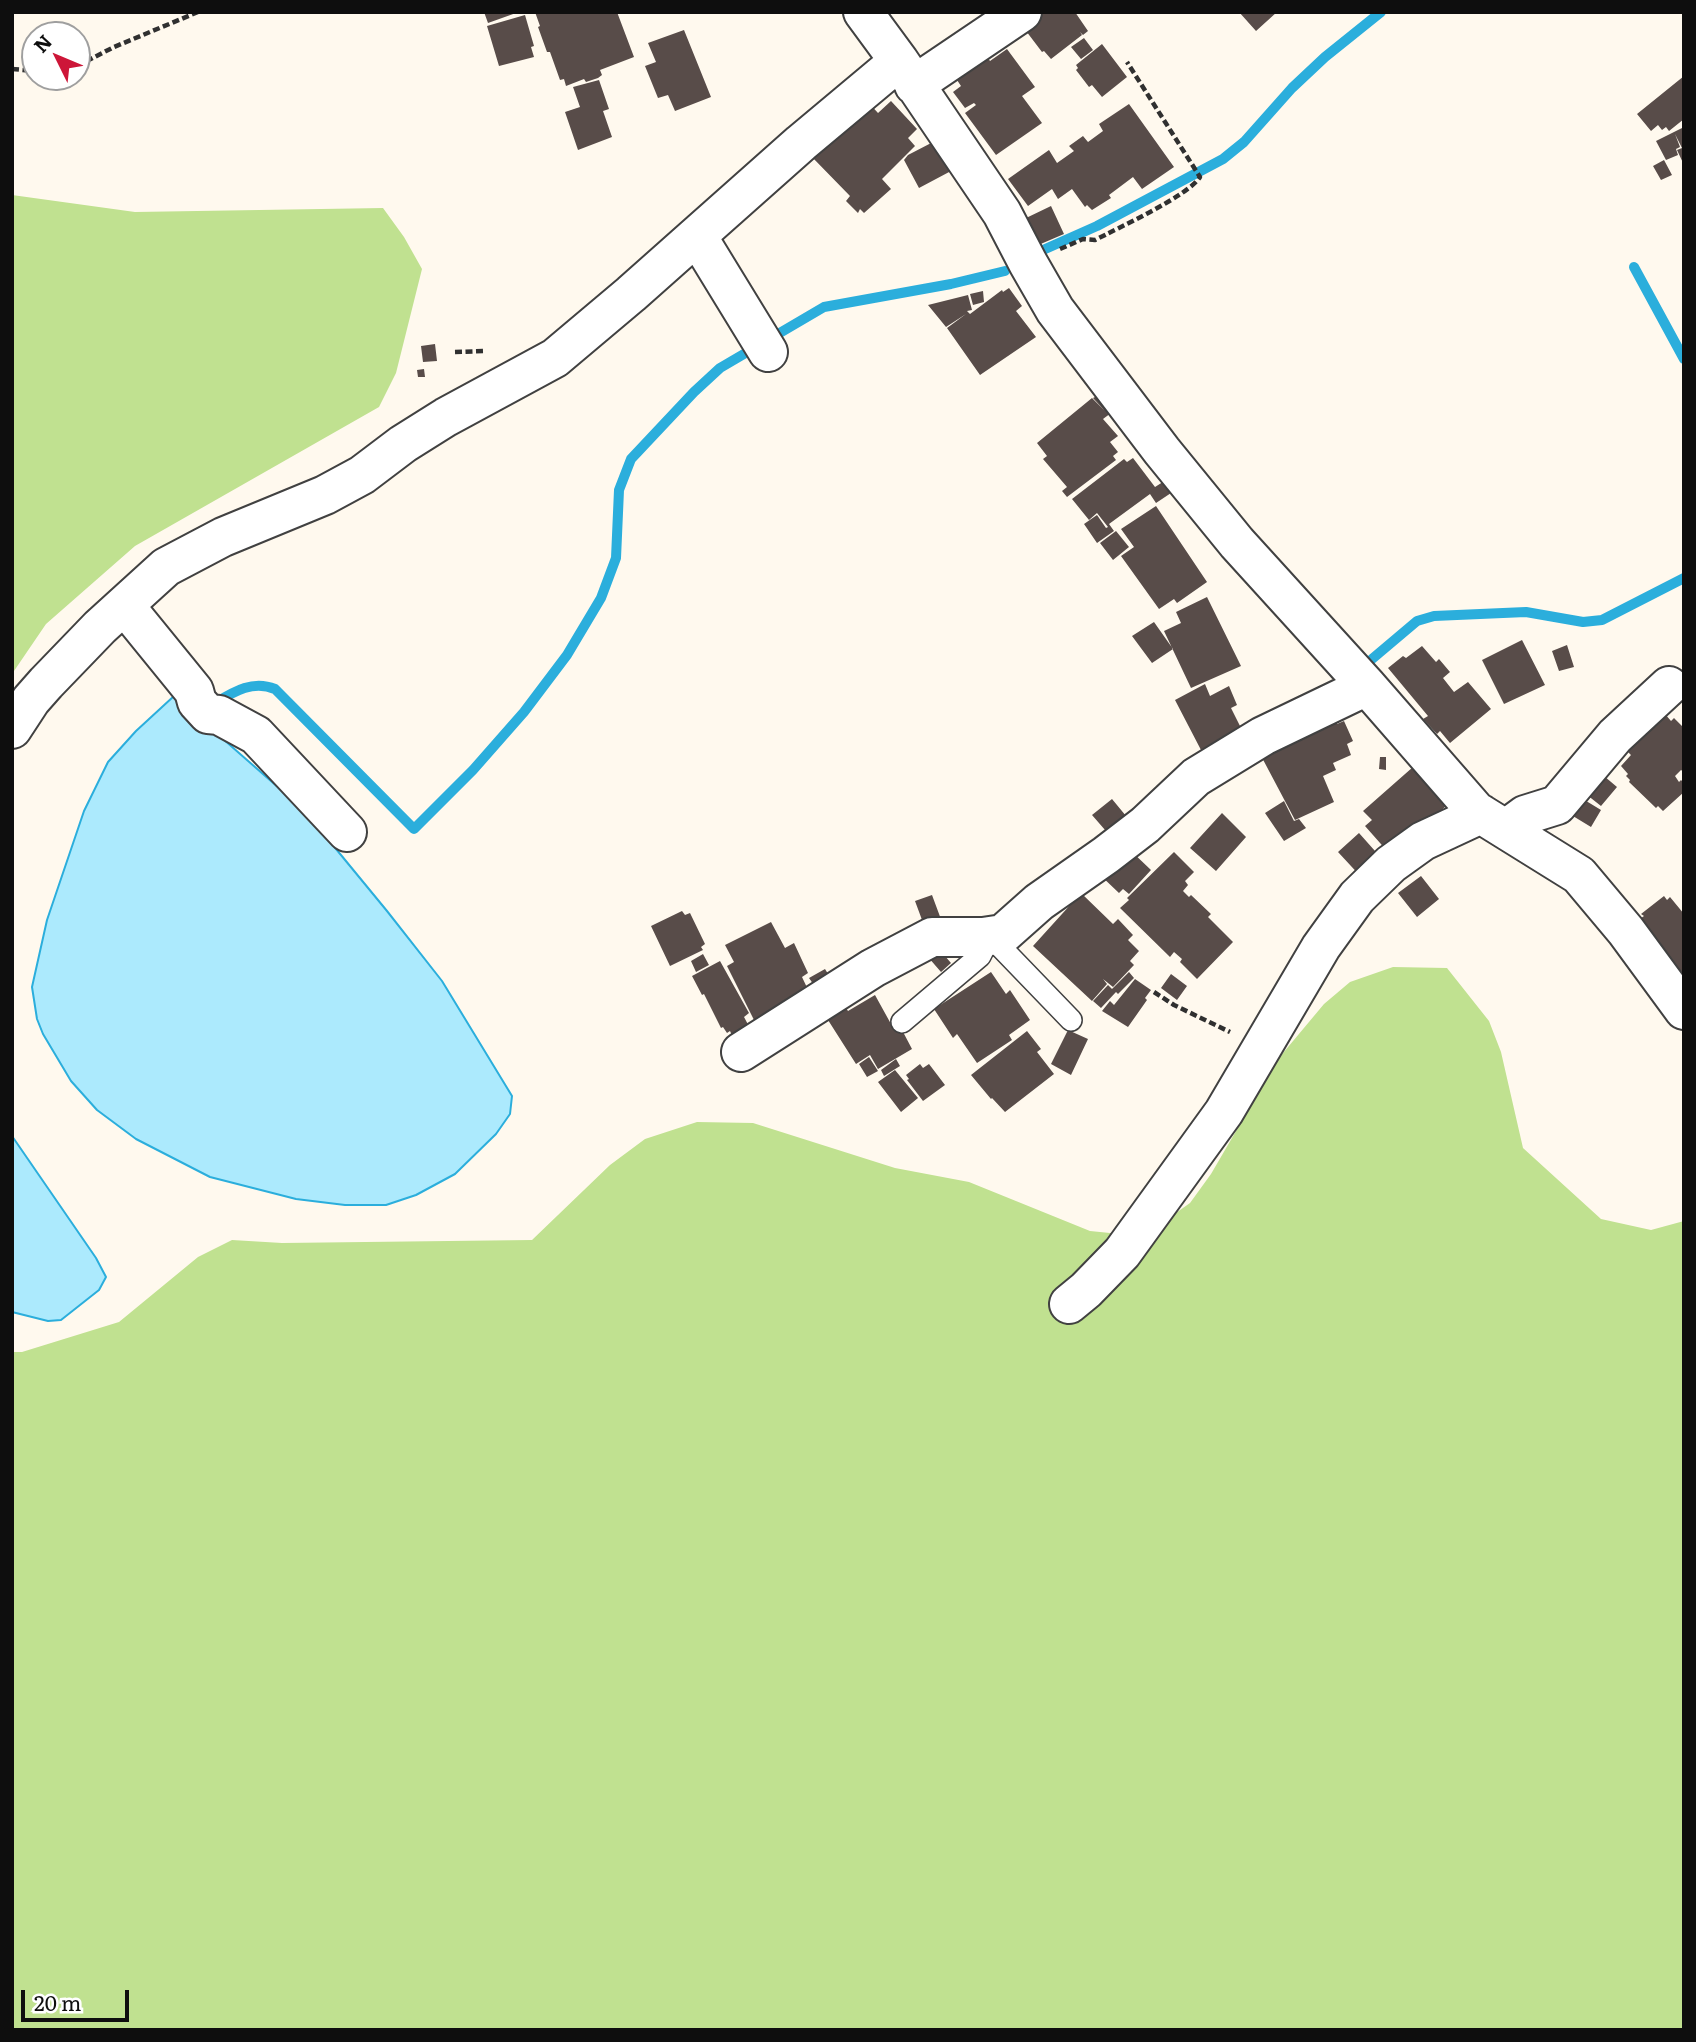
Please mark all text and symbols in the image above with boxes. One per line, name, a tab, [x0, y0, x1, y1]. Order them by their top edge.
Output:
north arrow	[21, 21, 91, 91]
text: N	[26, 28, 58, 58]
scale bar	[24, 1976, 133, 2020]
text: 20 m	[34, 1986, 81, 2017]

